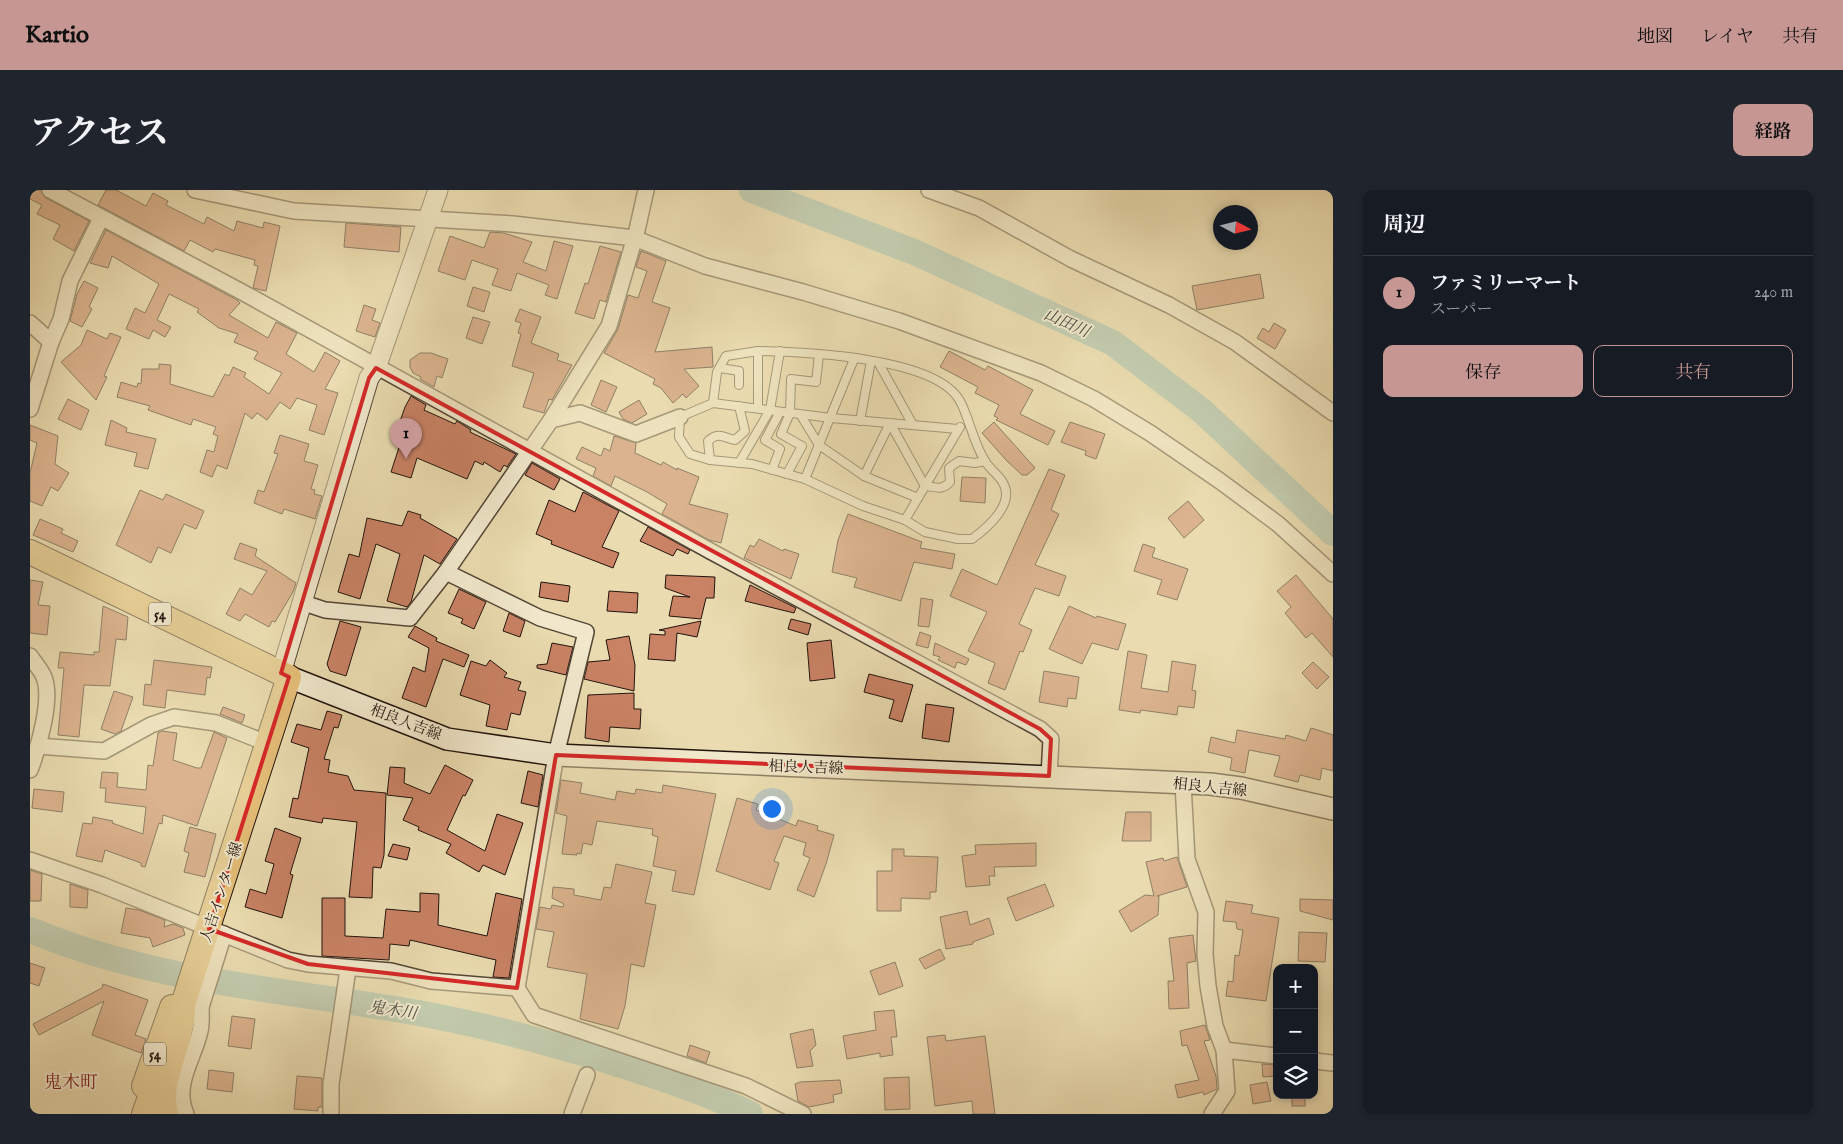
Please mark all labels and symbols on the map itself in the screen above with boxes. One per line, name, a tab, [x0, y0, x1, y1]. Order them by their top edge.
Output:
north arrow	[1213, 205, 1258, 250]
water label: 山田川	[1040, 305, 1094, 344]
pin: 1	[390, 418, 422, 459]
road number: 54	[149, 602, 171, 626]
street label: 相良人吉線	[367, 700, 444, 745]
street label: 相良人吉線	[768, 757, 844, 778]
street label: 相良人吉線	[1172, 774, 1248, 801]
your location	[759, 796, 785, 822]
street label: 人吉インター線	[196, 840, 247, 945]
water label: 鬼木川	[367, 997, 420, 1025]
road number: 54	[144, 1042, 166, 1066]
district label: 鬼木町	[44, 1072, 98, 1095]

